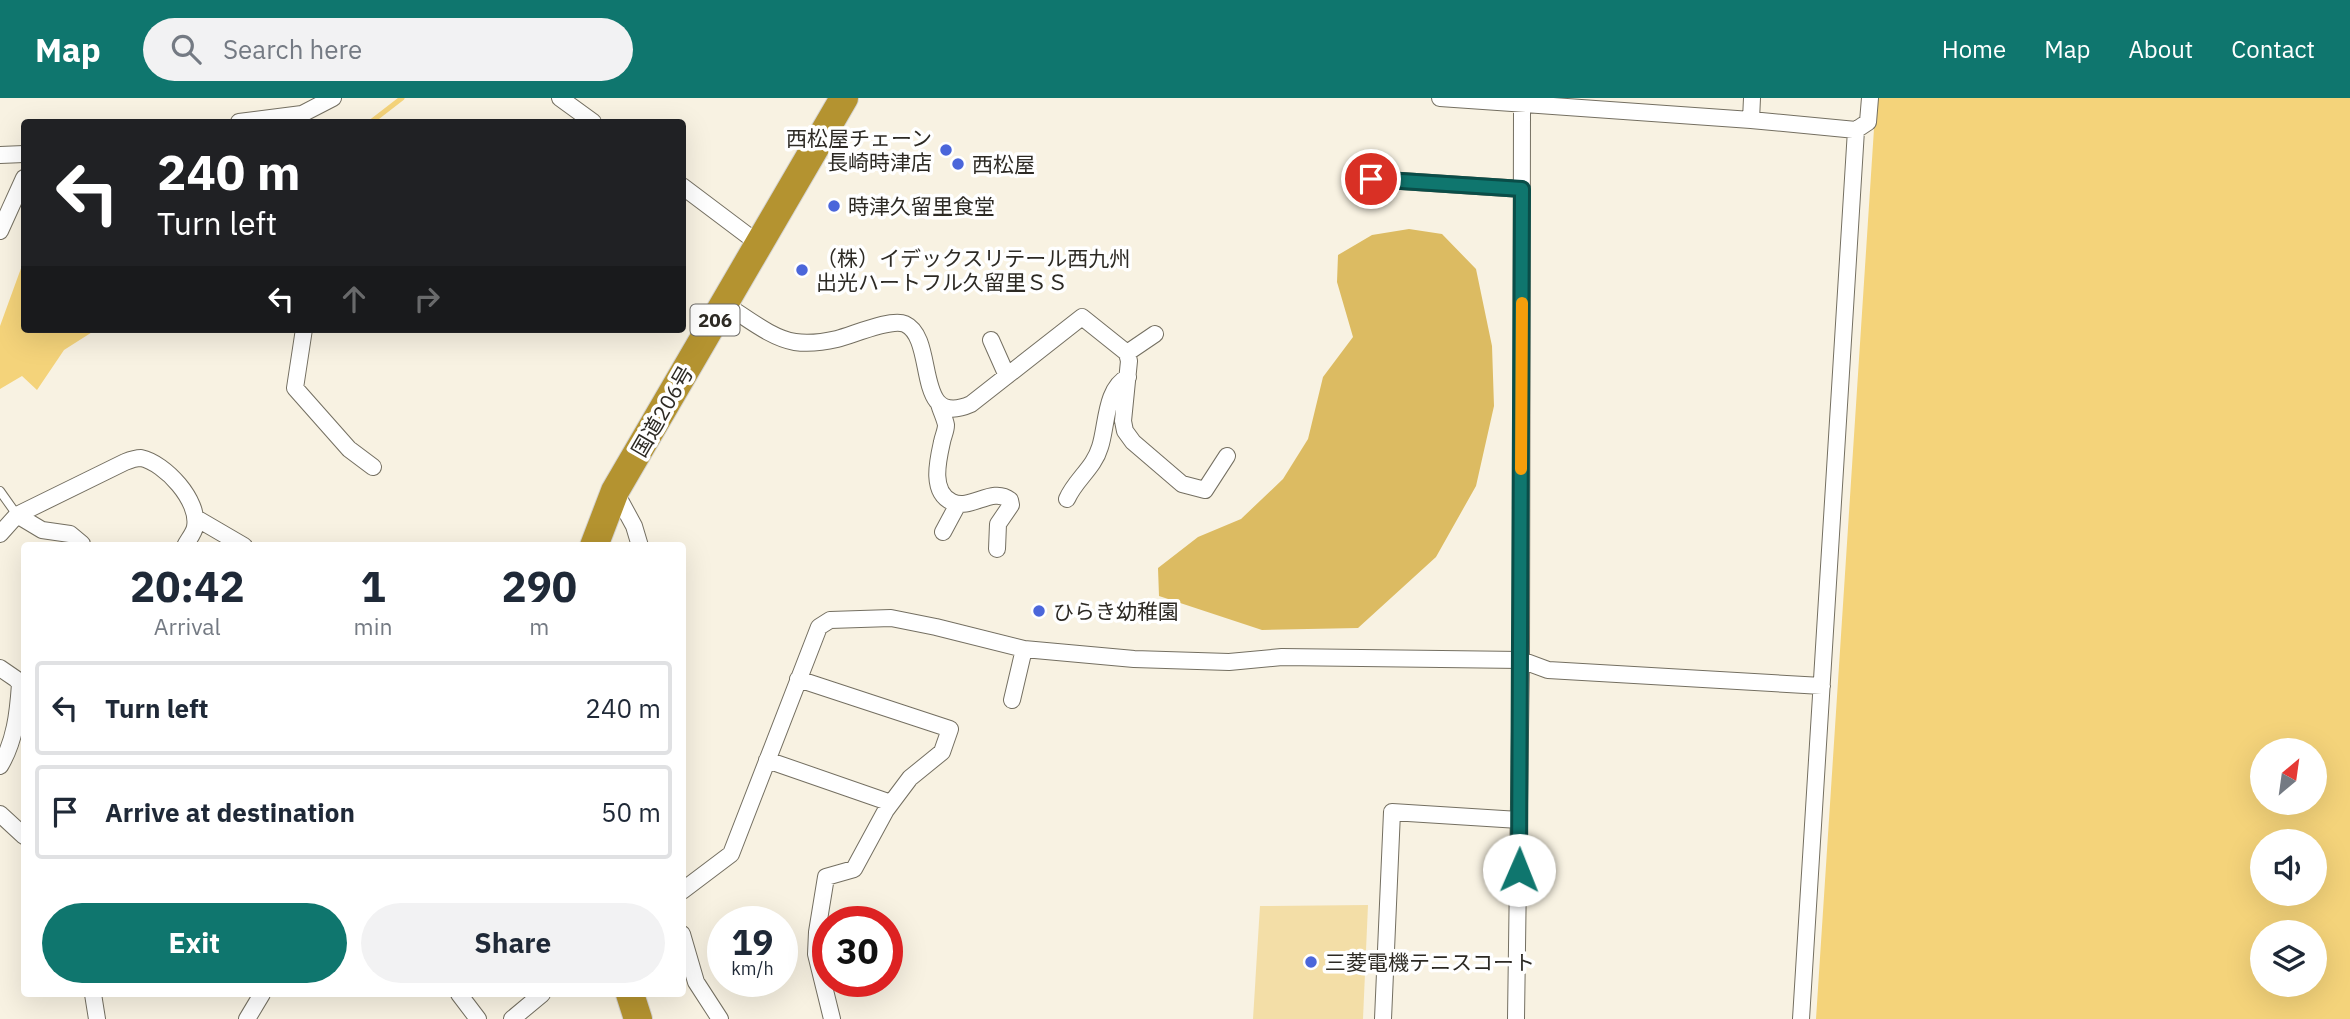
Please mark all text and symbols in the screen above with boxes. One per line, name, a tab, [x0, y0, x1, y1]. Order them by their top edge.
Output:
search box	[143, 18, 633, 81]
text: Map	[35, 28, 101, 71]
icon: search	[167, 30, 205, 68]
text: Search here	[223, 32, 362, 66]
text: Home	[1942, 33, 2006, 65]
text: Map	[2044, 33, 2090, 65]
text: About	[2128, 33, 2193, 65]
text: Contact	[2231, 33, 2315, 65]
place label: 西松屋チェーン 長崎時津店	[786, 124, 932, 176]
text: 240 m	[157, 140, 301, 203]
marker: 西松屋チェーン 長崎時津店	[938, 142, 954, 158]
icon: left	[42, 147, 133, 238]
pin	[1341, 149, 1401, 209]
place label: 西松屋	[972, 150, 1035, 178]
marker: 西松屋	[950, 156, 966, 172]
icon: arrive	[1352, 160, 1390, 198]
place label: 時津久留里食堂	[848, 192, 995, 220]
marker: 時津久留里食堂	[826, 198, 842, 214]
text: Turn left	[157, 202, 277, 244]
place label: （株）イデックスリテール西九州 出光ハートフル久留里ＳＳ	[816, 244, 1130, 296]
marker: （株）イデックスリテール西九州 出光ハートフル久留里ＳＳ	[794, 262, 810, 278]
icon: left	[262, 280, 300, 318]
icon: ahead	[335, 280, 373, 318]
icon: right	[408, 280, 446, 318]
road number: 206	[690, 304, 740, 336]
street label: 国道206号	[625, 360, 699, 462]
text: 20:42	[130, 559, 245, 614]
text: 1	[360, 559, 386, 614]
text: 290	[501, 559, 577, 614]
place label: ひらき幼稚園	[1053, 597, 1179, 625]
marker: ひらき幼稚園	[1031, 603, 1047, 619]
text: Arrival	[154, 611, 221, 641]
text: min	[354, 611, 392, 641]
text: m	[529, 611, 549, 641]
icon: left	[46, 689, 84, 727]
text: Turn left	[105, 691, 208, 725]
text: 240 m	[585, 691, 661, 725]
north arrow	[2250, 738, 2328, 816]
map controls	[2250, 738, 2327, 997]
icon: arrive	[46, 793, 84, 831]
text: Arrive at destination	[105, 795, 355, 829]
text: 50 m	[601, 795, 661, 829]
button: sound	[2250, 829, 2327, 906]
position arrow	[1482, 833, 1556, 907]
button: Exit	[42, 903, 347, 983]
button: Share	[361, 903, 665, 983]
speed limit sign: 30	[812, 906, 903, 997]
text: 19	[731, 919, 774, 965]
button: layers	[2250, 920, 2327, 997]
place label: 三菱電機テニスコート	[1325, 948, 1535, 976]
marker: 三菱電機テニスコート	[1303, 954, 1319, 970]
text: km/h	[731, 957, 774, 980]

